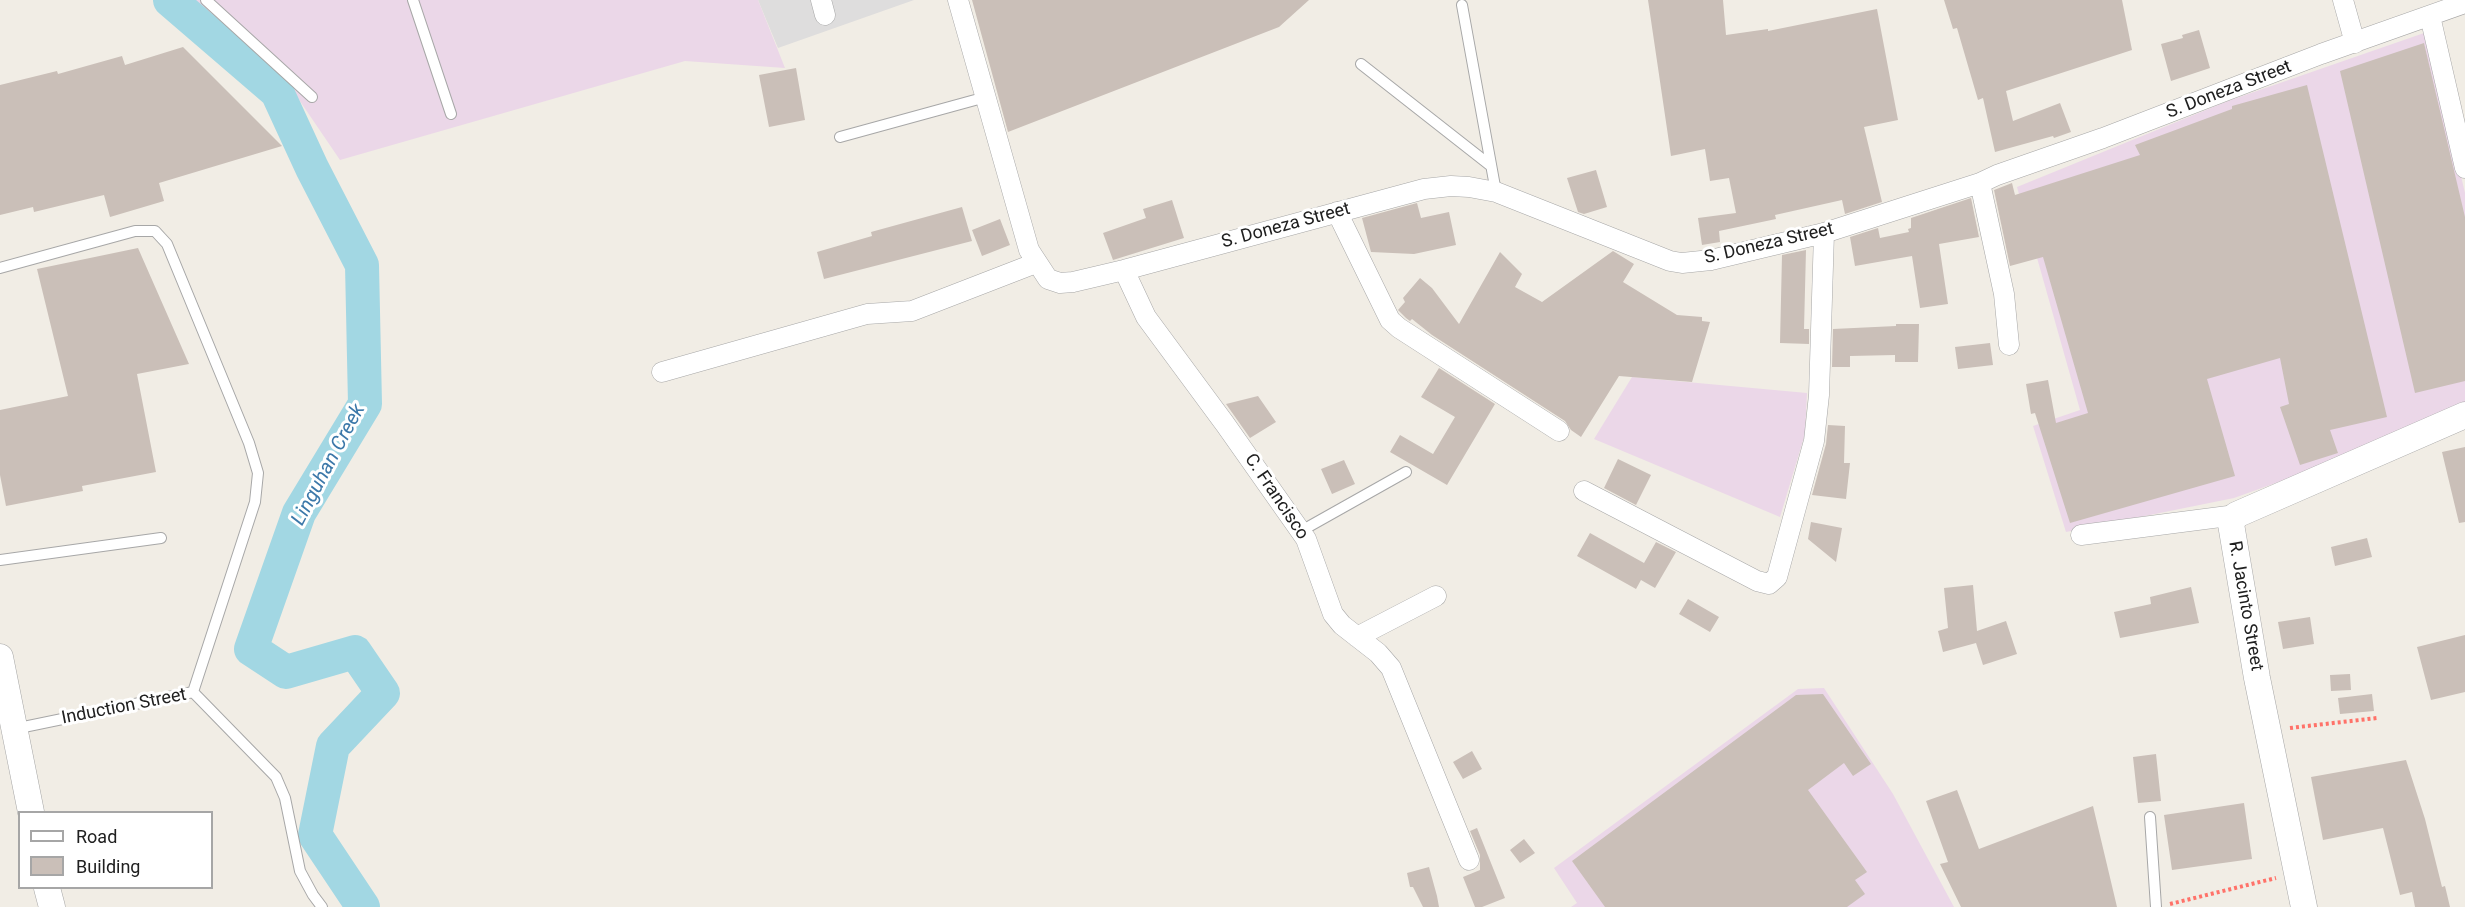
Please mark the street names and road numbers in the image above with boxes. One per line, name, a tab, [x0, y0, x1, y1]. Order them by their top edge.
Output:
street label: S. Doneza Street	[2163, 56, 2295, 124]
street label: S. Doneza Street	[1219, 198, 1353, 254]
street label: S. Doneza Street	[1702, 219, 1836, 269]
street label: C. Francisco	[1239, 450, 1313, 544]
street label: R. Jacinto Street	[2223, 539, 2267, 673]
street label: Induction Street	[60, 684, 188, 730]

